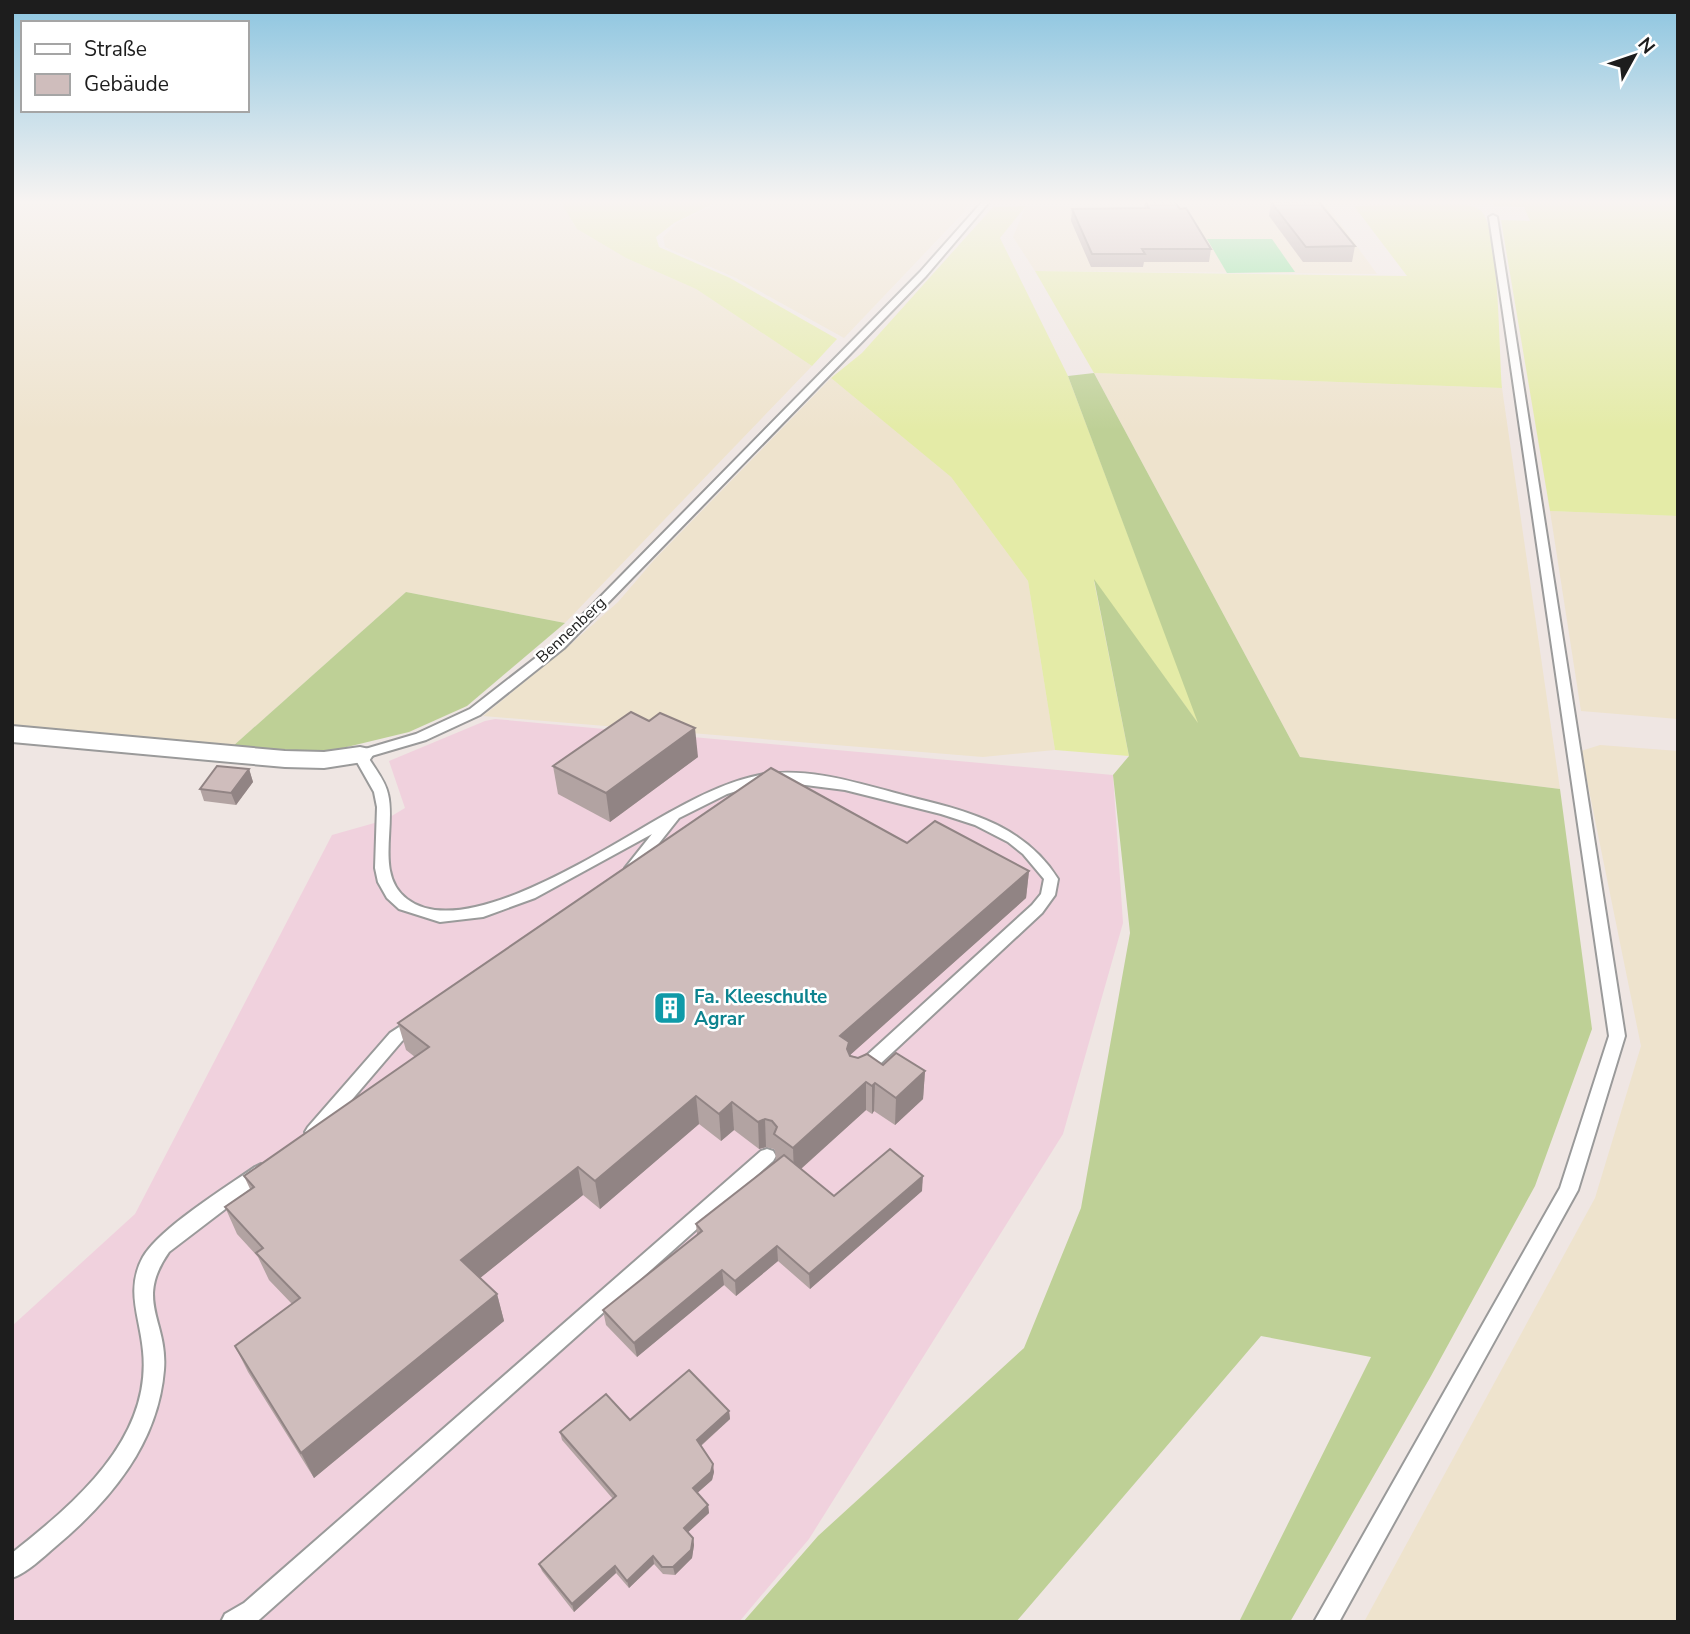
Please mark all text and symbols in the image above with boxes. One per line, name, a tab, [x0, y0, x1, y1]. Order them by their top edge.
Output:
legend	[21, 21, 248, 112]
north arrow	[1599, 21, 1669, 91]
text: N	[1632, 32, 1661, 60]
text: Straße	[84, 35, 147, 63]
text: Gebäude	[84, 70, 169, 98]
street label: Bennenberg	[531, 592, 611, 668]
place label: Fa. Kleeschulte Agrar	[694, 984, 827, 1032]
building icon: Fa. Kleeschulte Agrar	[651, 989, 689, 1027]

